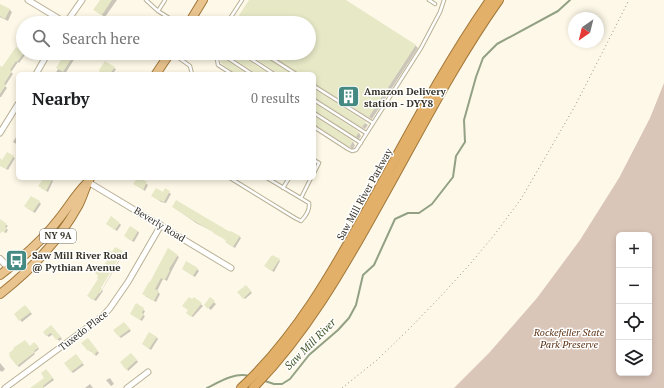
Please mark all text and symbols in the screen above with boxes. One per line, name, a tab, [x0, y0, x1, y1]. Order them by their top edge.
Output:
north arrow	[568, 12, 604, 48]
search box	[16, 16, 316, 60]
icon: search	[30, 27, 52, 49]
text: Search here	[62, 28, 140, 48]
building icon: Amazon Delivery station - DYY8	[335, 84, 361, 110]
place label: Amazon Delivery station - DYY8	[364, 85, 447, 110]
text: Nearby	[32, 87, 90, 110]
text: 0 results	[251, 89, 300, 107]
street label: Saw Mill River Parkway	[334, 145, 396, 243]
street label: Beverly Road	[132, 204, 188, 245]
road number: NY 9A	[40, 229, 76, 243]
map controls	[616, 232, 652, 376]
button: +	[616, 232, 652, 268]
bus stop icon: Saw Mill River Road @ Pythian Avenue	[4, 248, 30, 274]
place label: Saw Mill River Road @ Pythian Avenue	[32, 249, 128, 274]
button: −	[616, 268, 652, 304]
button: locate	[616, 304, 652, 340]
street label: Tuxedo Place	[56, 307, 110, 354]
water label: Saw Mill River	[281, 315, 339, 373]
park label: Rockefeller State Park Preserve	[533, 326, 605, 351]
button: layers	[616, 340, 652, 376]

